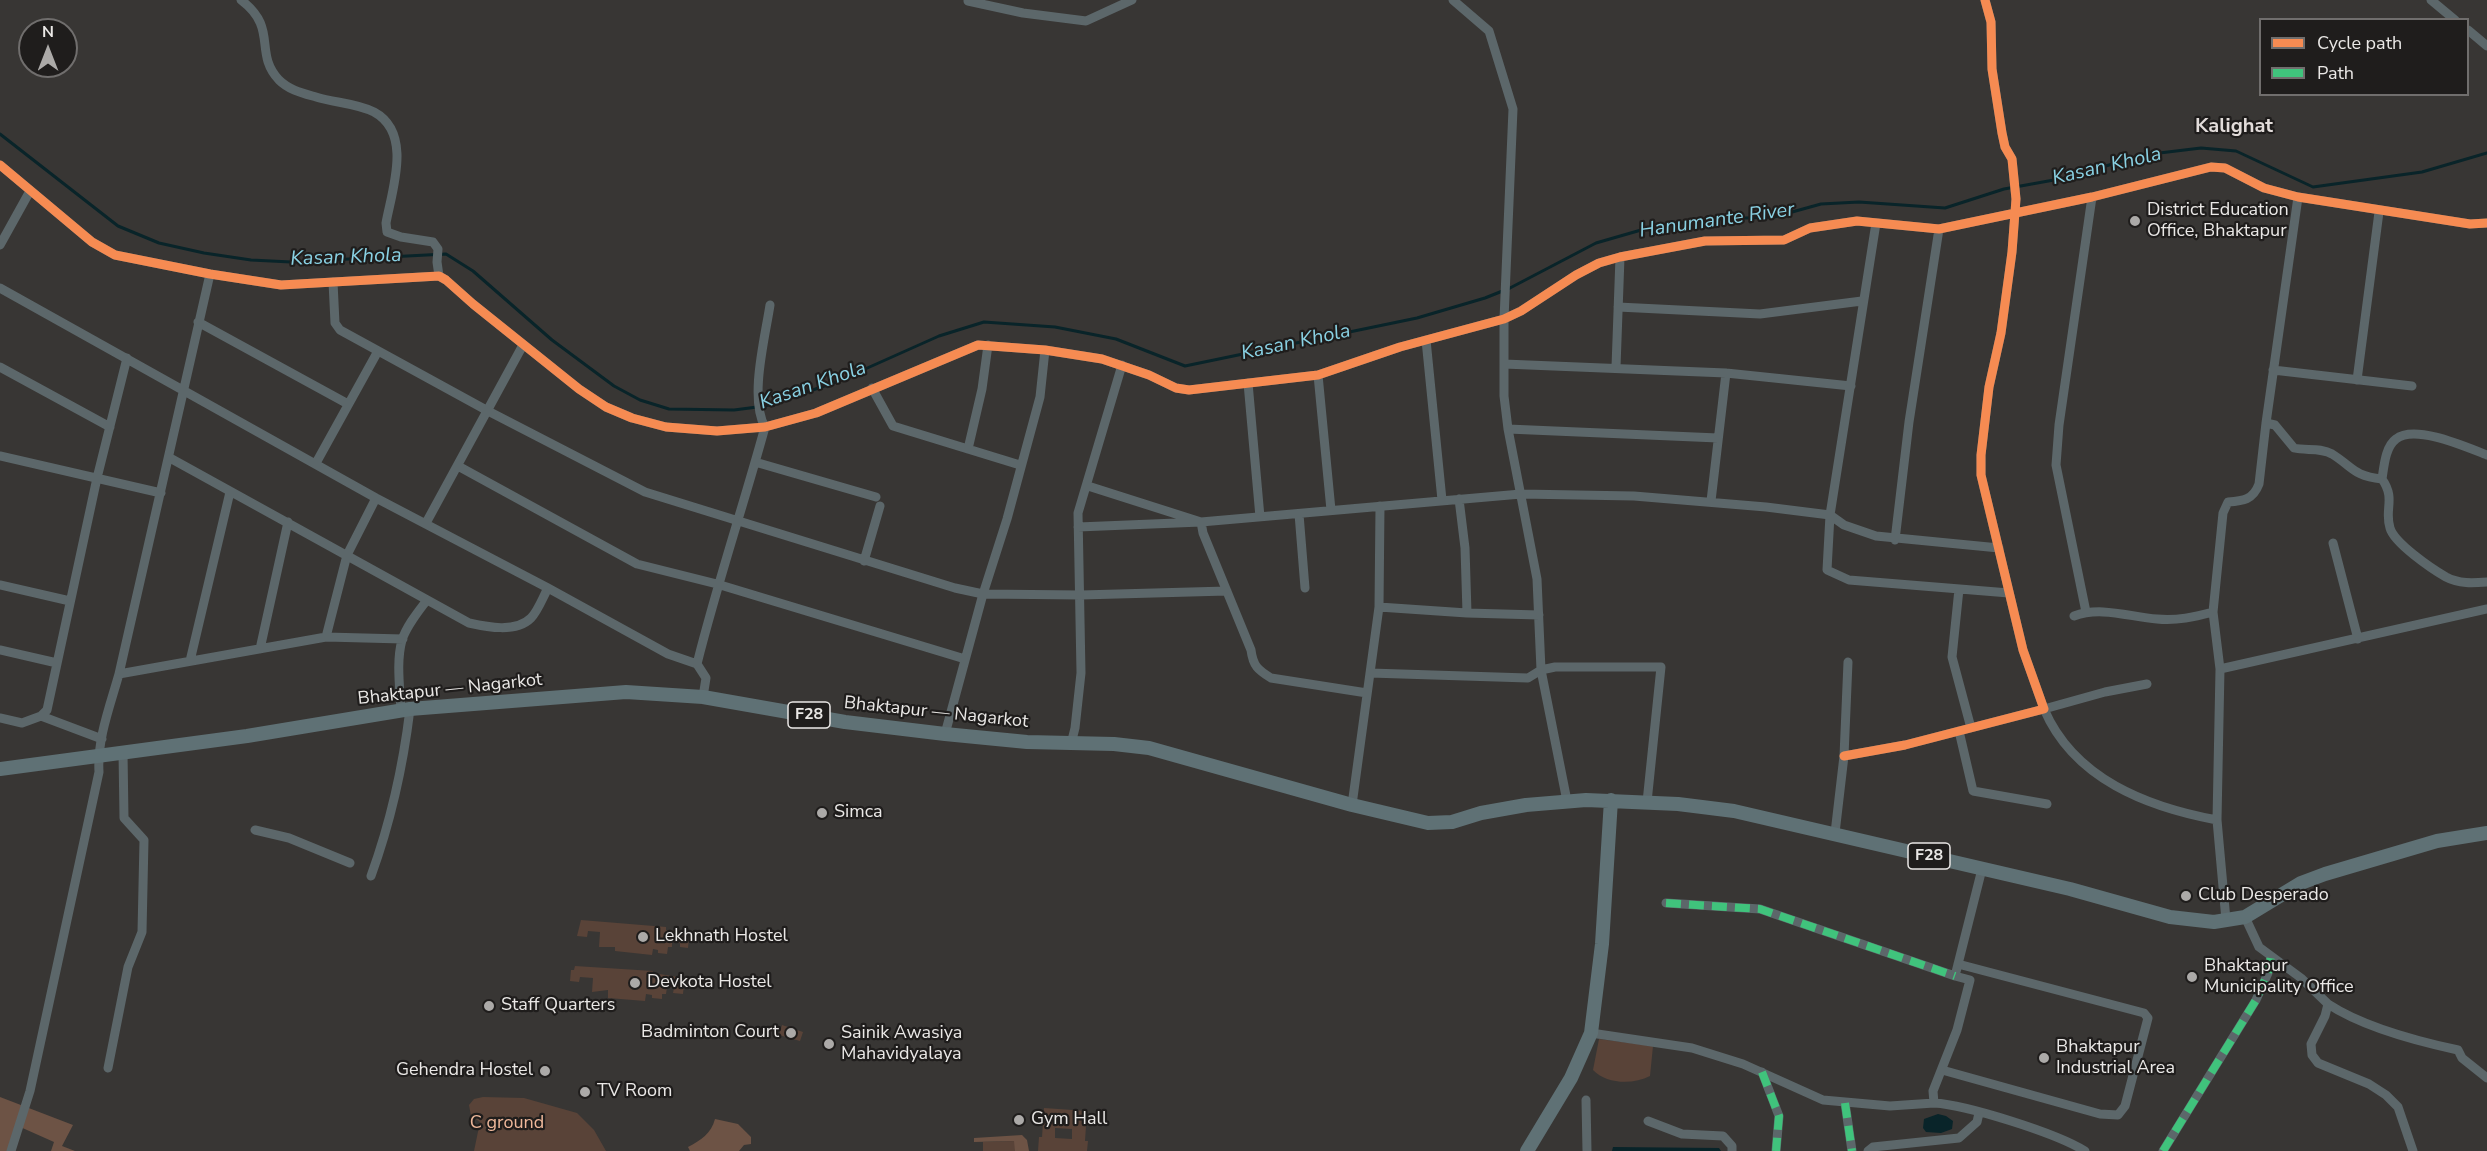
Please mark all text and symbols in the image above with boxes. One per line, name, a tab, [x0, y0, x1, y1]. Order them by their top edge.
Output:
north arrow	[18, 18, 78, 78]
legend	[2259, 18, 2469, 96]
text: N	[42, 21, 54, 43]
text: Cycle path	[2317, 31, 2402, 55]
text: Path	[2317, 61, 2354, 85]
district label: Kalighat	[2195, 115, 2273, 139]
water label: Kasan Khola	[2050, 143, 2164, 191]
water label: Hanumante River	[1638, 198, 1796, 244]
place label: District Education Office, Bhaktapur	[2147, 200, 2289, 242]
marker: District Education Office, Bhaktapur	[2128, 214, 2142, 228]
water label: Kasan Khola	[290, 244, 402, 272]
water label: Kasan Khola	[1239, 320, 1353, 366]
water label: Kasan Khola	[756, 357, 870, 415]
street label: Bhaktapur — Nagarkot	[357, 670, 543, 710]
street label: Bhaktapur — Nagarkot	[843, 693, 1029, 733]
road number: F28	[788, 702, 830, 728]
place label: Simca	[834, 802, 882, 824]
marker: Simca	[815, 806, 829, 820]
road number: F28	[1908, 843, 1950, 869]
place label: Club Desperado	[2198, 885, 2329, 907]
marker: Club Desperado	[2179, 889, 2193, 903]
place label: Lekhnath Hostel	[655, 926, 788, 948]
marker: Lekhnath Hostel	[636, 930, 650, 944]
place label: Bhaktapur Municipality Office	[2204, 956, 2354, 998]
marker: Bhaktapur Municipality Office	[2185, 970, 2199, 984]
place label: Devkota Hostel	[647, 972, 772, 994]
marker: Devkota Hostel	[628, 976, 642, 990]
place label: Staff Quarters	[501, 995, 615, 1017]
marker: Staff Quarters	[482, 999, 496, 1013]
place label: Badminton Court	[641, 1022, 779, 1044]
place label: Sainik Awasiya Mahavidyalaya	[841, 1023, 962, 1066]
marker: Badminton Court	[784, 1026, 798, 1040]
marker: Sainik Awasiya Mahavidyalaya	[822, 1037, 836, 1051]
place label: Bhaktapur Industrial Area	[2056, 1037, 2175, 1080]
marker: Bhaktapur Industrial Area	[2037, 1051, 2051, 1065]
place label: Gehendra Hostel	[396, 1060, 533, 1082]
marker: Gehendra Hostel	[538, 1064, 552, 1078]
place label: TV Room	[597, 1081, 672, 1103]
marker: TV Room	[578, 1085, 592, 1099]
place label: Gym Hall	[1031, 1109, 1107, 1131]
park label: C ground	[470, 1113, 544, 1135]
marker: Gym Hall	[1012, 1113, 1026, 1127]

